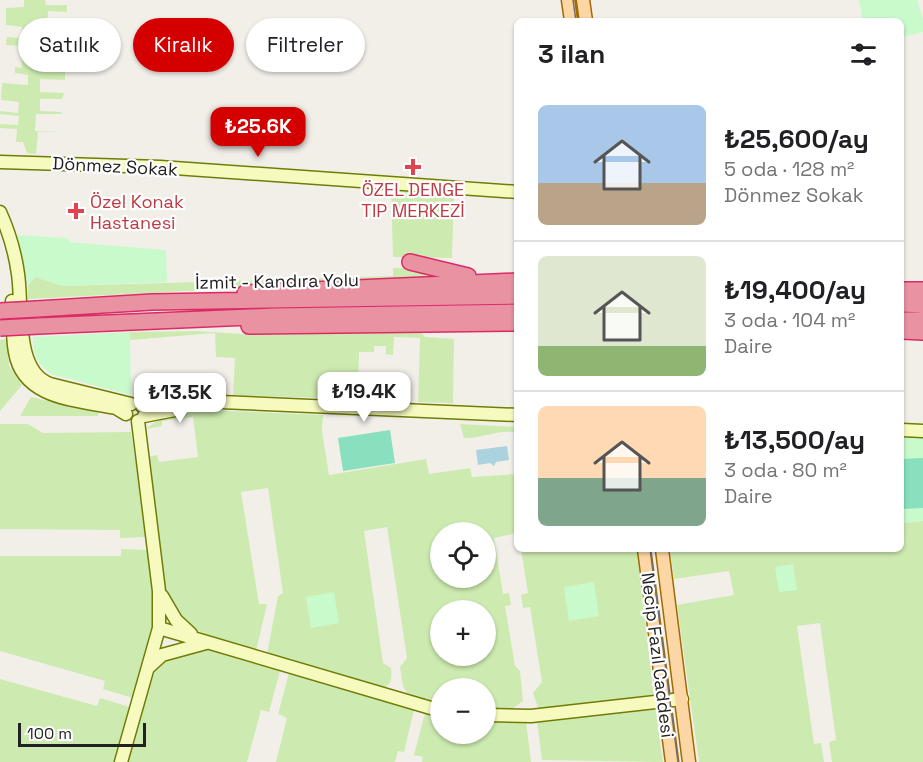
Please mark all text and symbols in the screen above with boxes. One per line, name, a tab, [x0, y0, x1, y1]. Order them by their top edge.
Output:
chip: Satılık	[18, 18, 121, 72]
chip: Kiralık	[133, 18, 234, 72]
chip: Filtreler	[246, 18, 365, 72]
text: 3 ilan	[538, 37, 605, 71]
icon: filters	[847, 38, 880, 71]
pin: ₺25.6K	[209, 107, 307, 158]
text: ₺25.6K	[225, 113, 291, 139]
text: ₺25,600/ay	[724, 122, 869, 156]
icon: home	[586, 129, 658, 201]
street label: Dönmez Sokak	[52, 151, 179, 181]
text: 5 oda · 128 m²	[724, 156, 854, 182]
marker: ÖZEL DENGE TIP MERKEZİ	[404, 158, 422, 176]
place label: ÖZEL DENGE TIP MERKEZİ	[361, 178, 465, 222]
text: Dönmez Sokak	[724, 182, 864, 208]
place label: Özel Konak Hastanesi	[90, 190, 184, 234]
marker: Özel Konak Hastanesi	[67, 202, 85, 220]
street label: İzmit - Kandıra Yolu	[195, 268, 359, 294]
text: ₺19,400/ay	[724, 273, 866, 307]
icon: home	[586, 280, 658, 352]
text: 3 oda · 104 m²	[724, 307, 855, 333]
text: Daire	[724, 333, 773, 359]
pin: ₺19.4K	[315, 372, 413, 423]
pin: ₺13.5K	[131, 373, 229, 424]
text: ₺19.4K	[332, 378, 396, 404]
text: ₺13.5K	[148, 379, 212, 405]
text: ₺13,500/ay	[724, 423, 865, 457]
icon: home	[586, 430, 658, 502]
text: 3 oda · 80 m²	[724, 457, 847, 483]
text: Daire	[724, 483, 773, 509]
map controls	[430, 522, 496, 744]
button: locate	[430, 522, 496, 588]
street label: Necip Fazıl Caddesi	[636, 571, 680, 739]
button: +	[430, 600, 496, 666]
button: −	[430, 678, 496, 744]
scale bar	[18, 720, 146, 748]
text: 100 m	[27, 723, 72, 744]

